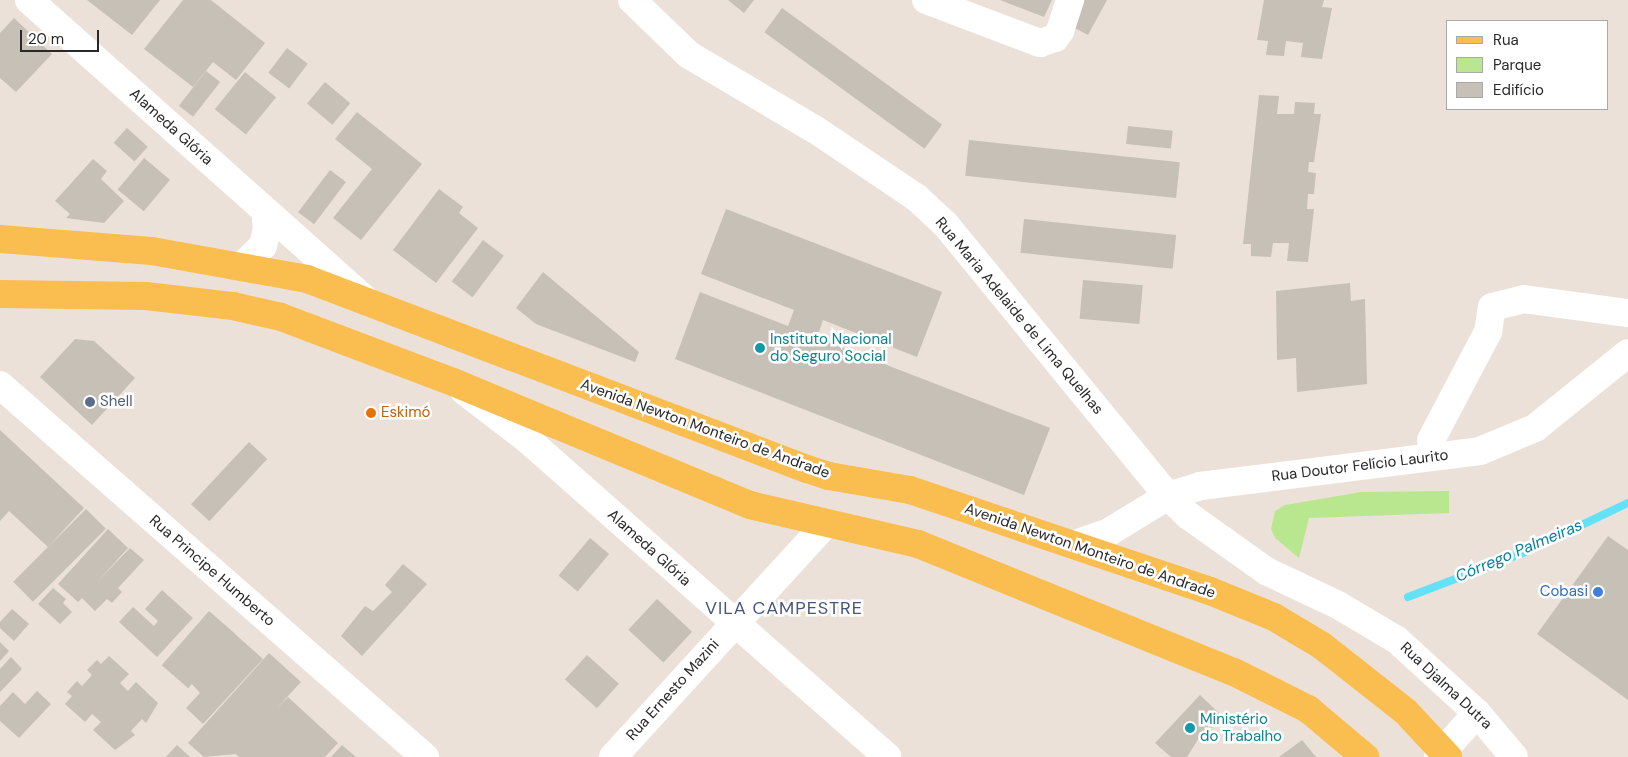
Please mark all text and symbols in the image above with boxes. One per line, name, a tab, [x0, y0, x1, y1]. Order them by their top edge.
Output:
scale bar	[22, 20, 101, 52]
legend	[1446, 20, 1608, 110]
text: 20 m	[28, 29, 64, 49]
text: Rua	[1493, 30, 1519, 50]
text: Parque	[1493, 55, 1541, 75]
text: Edifício	[1493, 80, 1544, 100]
street label: Alameda Glória	[126, 85, 216, 169]
street label: Rua Maria Adelaide de Lima Quelhas	[931, 214, 1107, 418]
place label: Instituto Nacional do Seguro Social	[770, 330, 892, 365]
marker: Instituto Nacional do Seguro Social	[754, 342, 766, 354]
street label: Avenida Newton Monteiro de Andrade	[578, 375, 832, 483]
place label: Shell	[100, 393, 133, 411]
marker: Shell	[84, 396, 96, 408]
place label: Eskimó	[381, 404, 430, 422]
marker: Eskimó	[365, 407, 377, 419]
street label: Rua Doutor Felício Laurito	[1271, 446, 1449, 486]
street label: Avenida Newton Monteiro de Andrade	[962, 500, 1218, 602]
street label: Alameda Glória	[604, 506, 694, 590]
street label: Rua Principe Humberto	[146, 512, 278, 630]
water label: Córrego Palmeiras	[1453, 516, 1585, 586]
place label: Cobasi	[1540, 583, 1588, 601]
marker: Cobasi	[1592, 586, 1604, 598]
district label: VILA CAMPESTRE	[703, 597, 865, 619]
street label: Rua Ernesto Mazini	[623, 636, 723, 744]
street label: Rua Djalma Dutra	[1396, 639, 1496, 733]
place label: Ministério do Trabalho	[1200, 710, 1282, 745]
marker: Ministério do Trabalho	[1184, 722, 1196, 734]

